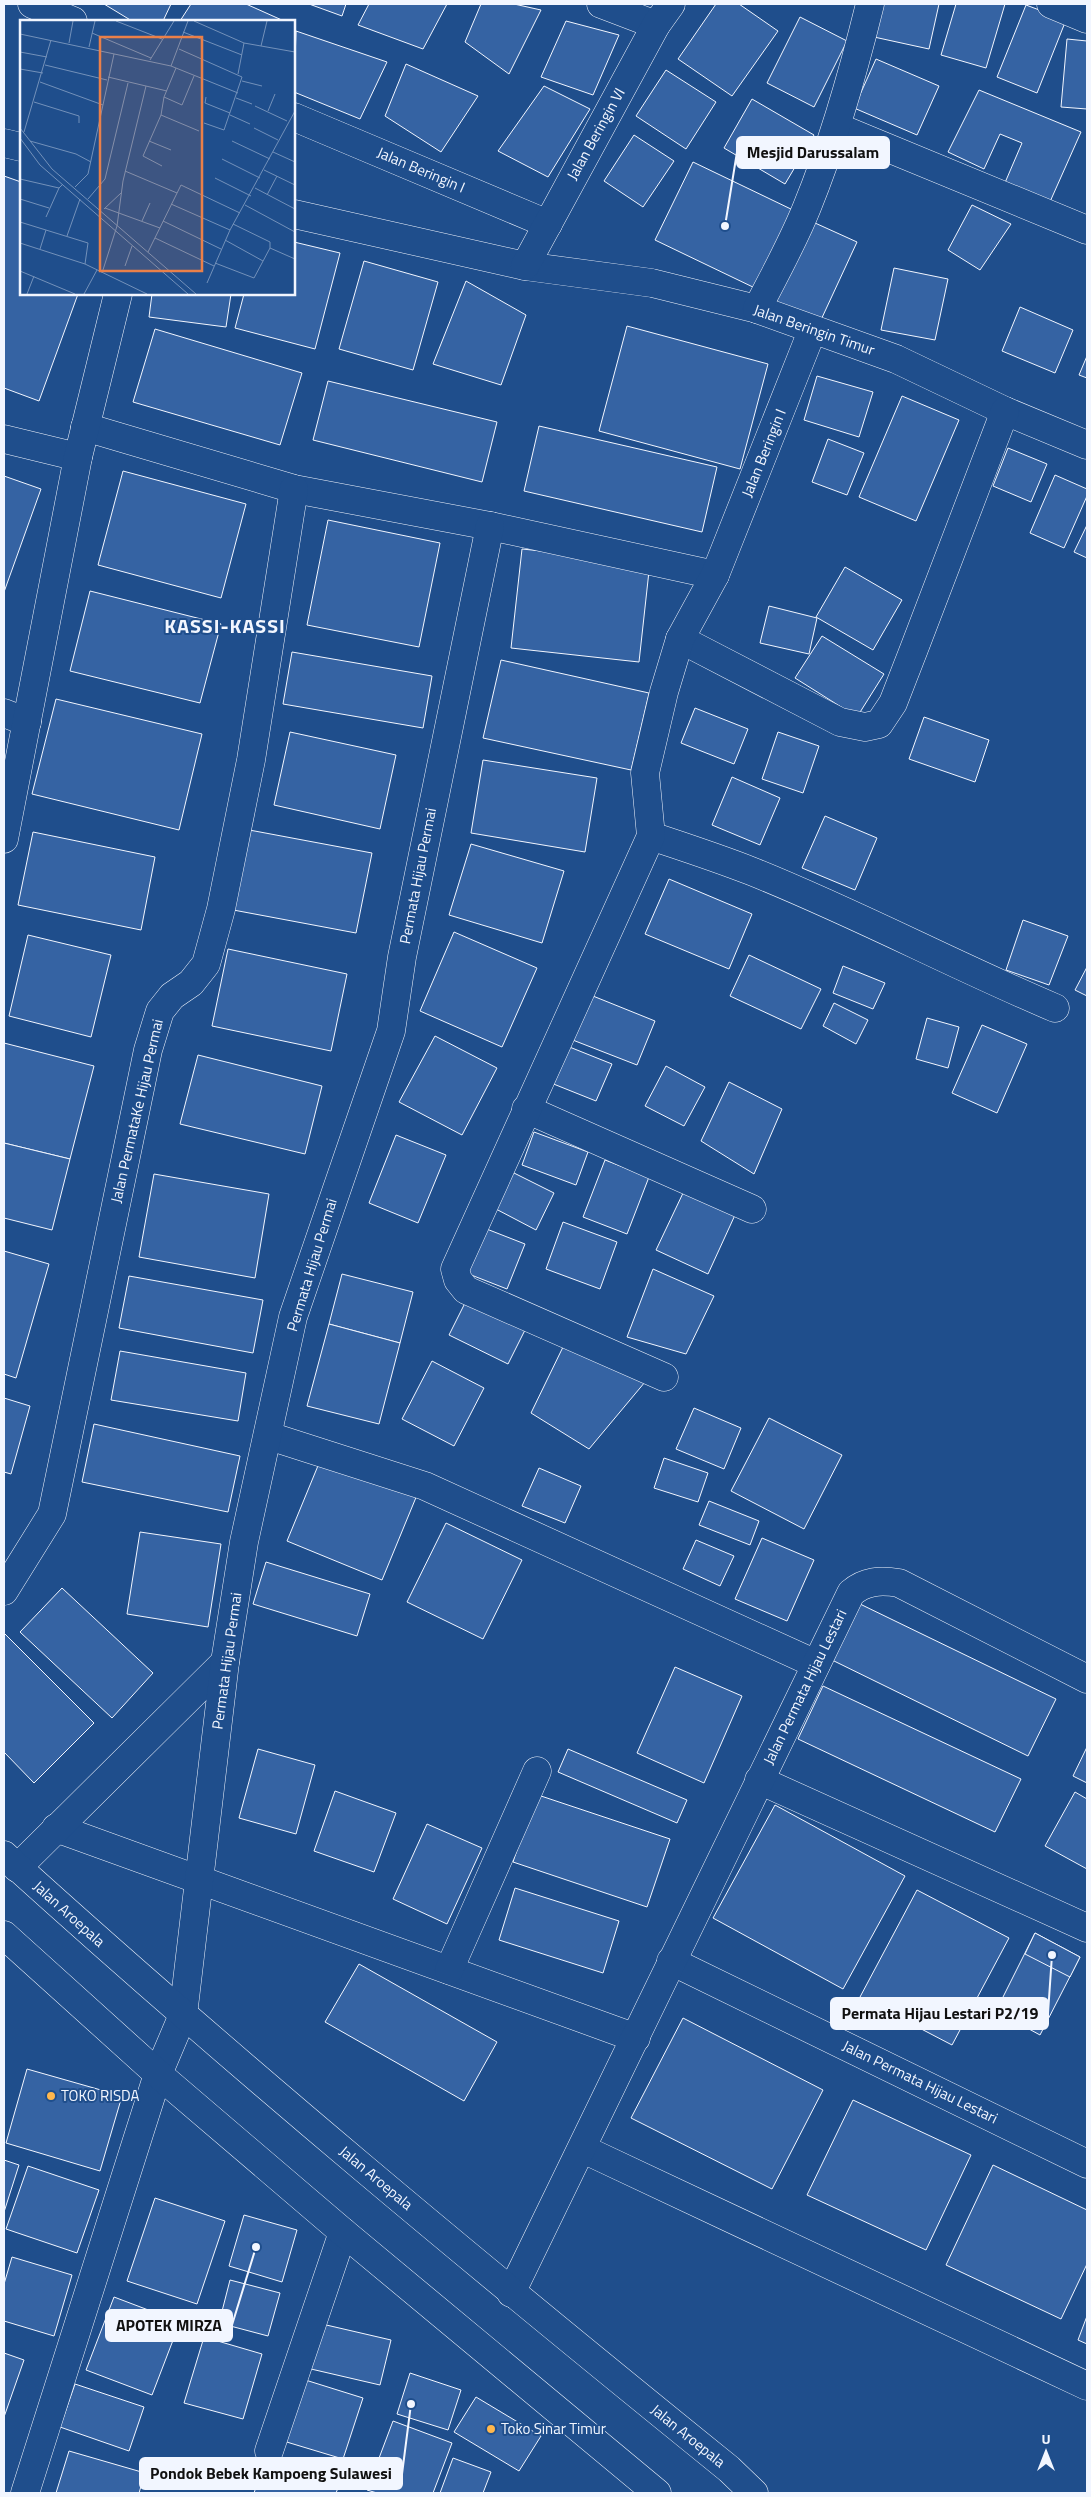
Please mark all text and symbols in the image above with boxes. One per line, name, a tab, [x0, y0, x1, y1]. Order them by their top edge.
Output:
inset map	[20, 20, 295, 295]
street label: Jalan Beringin VI	[561, 83, 630, 184]
callout: Mesjid Darussalam	[737, 137, 889, 168]
text: Mesjid Darussalam	[747, 140, 879, 164]
street label: Jalan Beringin I	[374, 141, 469, 198]
street label: Jalan Beringin Timur	[750, 298, 878, 361]
street label: Jalan Beringin I	[735, 405, 792, 501]
district label: KASSI-KASSI	[164, 610, 286, 641]
street label: Permata Hijau Permai	[393, 806, 442, 946]
street label: Jalan PermataKe Hijau Permai	[104, 1017, 169, 1205]
street label: Permata Hijau Permai	[280, 1195, 343, 1334]
street label: Permata Hijau Permai	[206, 1591, 248, 1731]
street label: Jalan Permata Hijau Lestari	[757, 1605, 852, 1768]
street label: Jalan Aroepala	[28, 1875, 111, 1953]
callout: Permata Hijau Lestari P2/19	[831, 1998, 1048, 2029]
text: Permata Hijau Lestari P2/19	[842, 2001, 1038, 2025]
street label: Jalan Permata Hijau Lestari	[839, 2034, 1002, 2129]
place label: TOKO RISDA	[61, 2084, 139, 2107]
marker: TOKO RISDA	[45, 2090, 57, 2102]
street label: Jalan Aroepala	[334, 2140, 419, 2216]
callout: APOTEK MIRZA	[106, 2310, 232, 2341]
text: APOTEK MIRZA	[116, 2313, 222, 2337]
street label: Jalan Aroepala	[646, 2398, 731, 2473]
place label: Toko Sinar Timur	[501, 2417, 606, 2440]
marker: Toko Sinar Timur	[485, 2423, 497, 2435]
north arrow	[1021, 2427, 1071, 2477]
text: U	[1041, 2428, 1051, 2449]
callout: Pondok Bebek Kampoeng Sulawesi	[140, 2458, 402, 2489]
text: Pondok Bebek Kampoeng Sulawesi	[150, 2461, 392, 2485]

